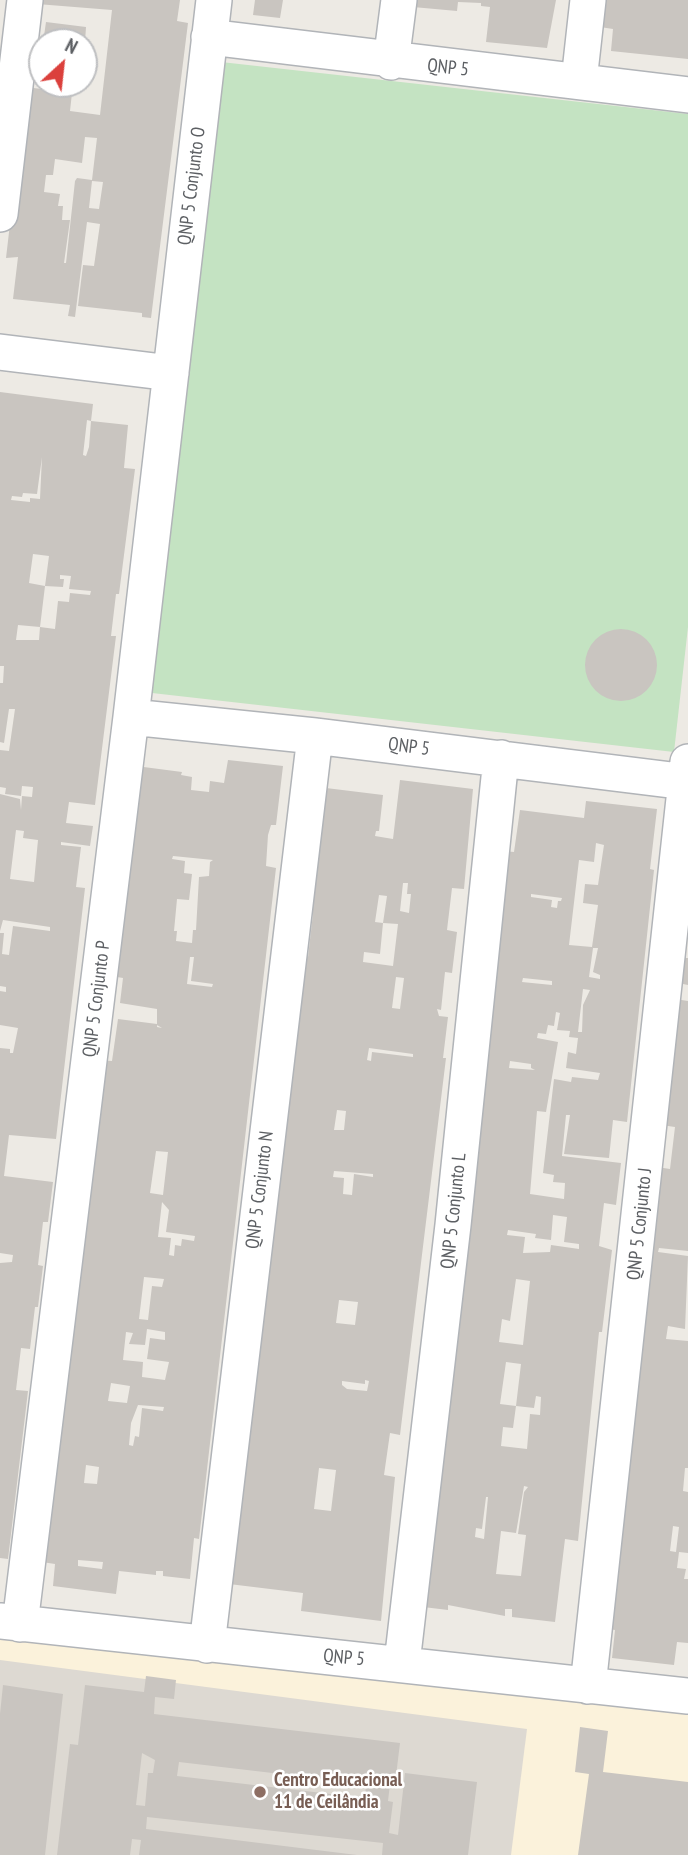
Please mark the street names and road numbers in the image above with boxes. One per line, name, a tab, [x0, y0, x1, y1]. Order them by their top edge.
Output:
street label: QNP 5	[426, 54, 470, 82]
street label: QNP 5 Conjunto O	[173, 126, 211, 246]
street label: QNP 5	[387, 733, 431, 761]
street label: QNP 5 Conjunto P	[79, 939, 115, 1059]
street label: QNP 5 Conjunto N	[241, 1130, 279, 1250]
street label: QNP 5 Conjunto L	[437, 1152, 471, 1270]
street label: QNP 5 Conjunto J	[623, 1167, 657, 1281]
street label: QNP 5	[322, 1645, 366, 1671]

